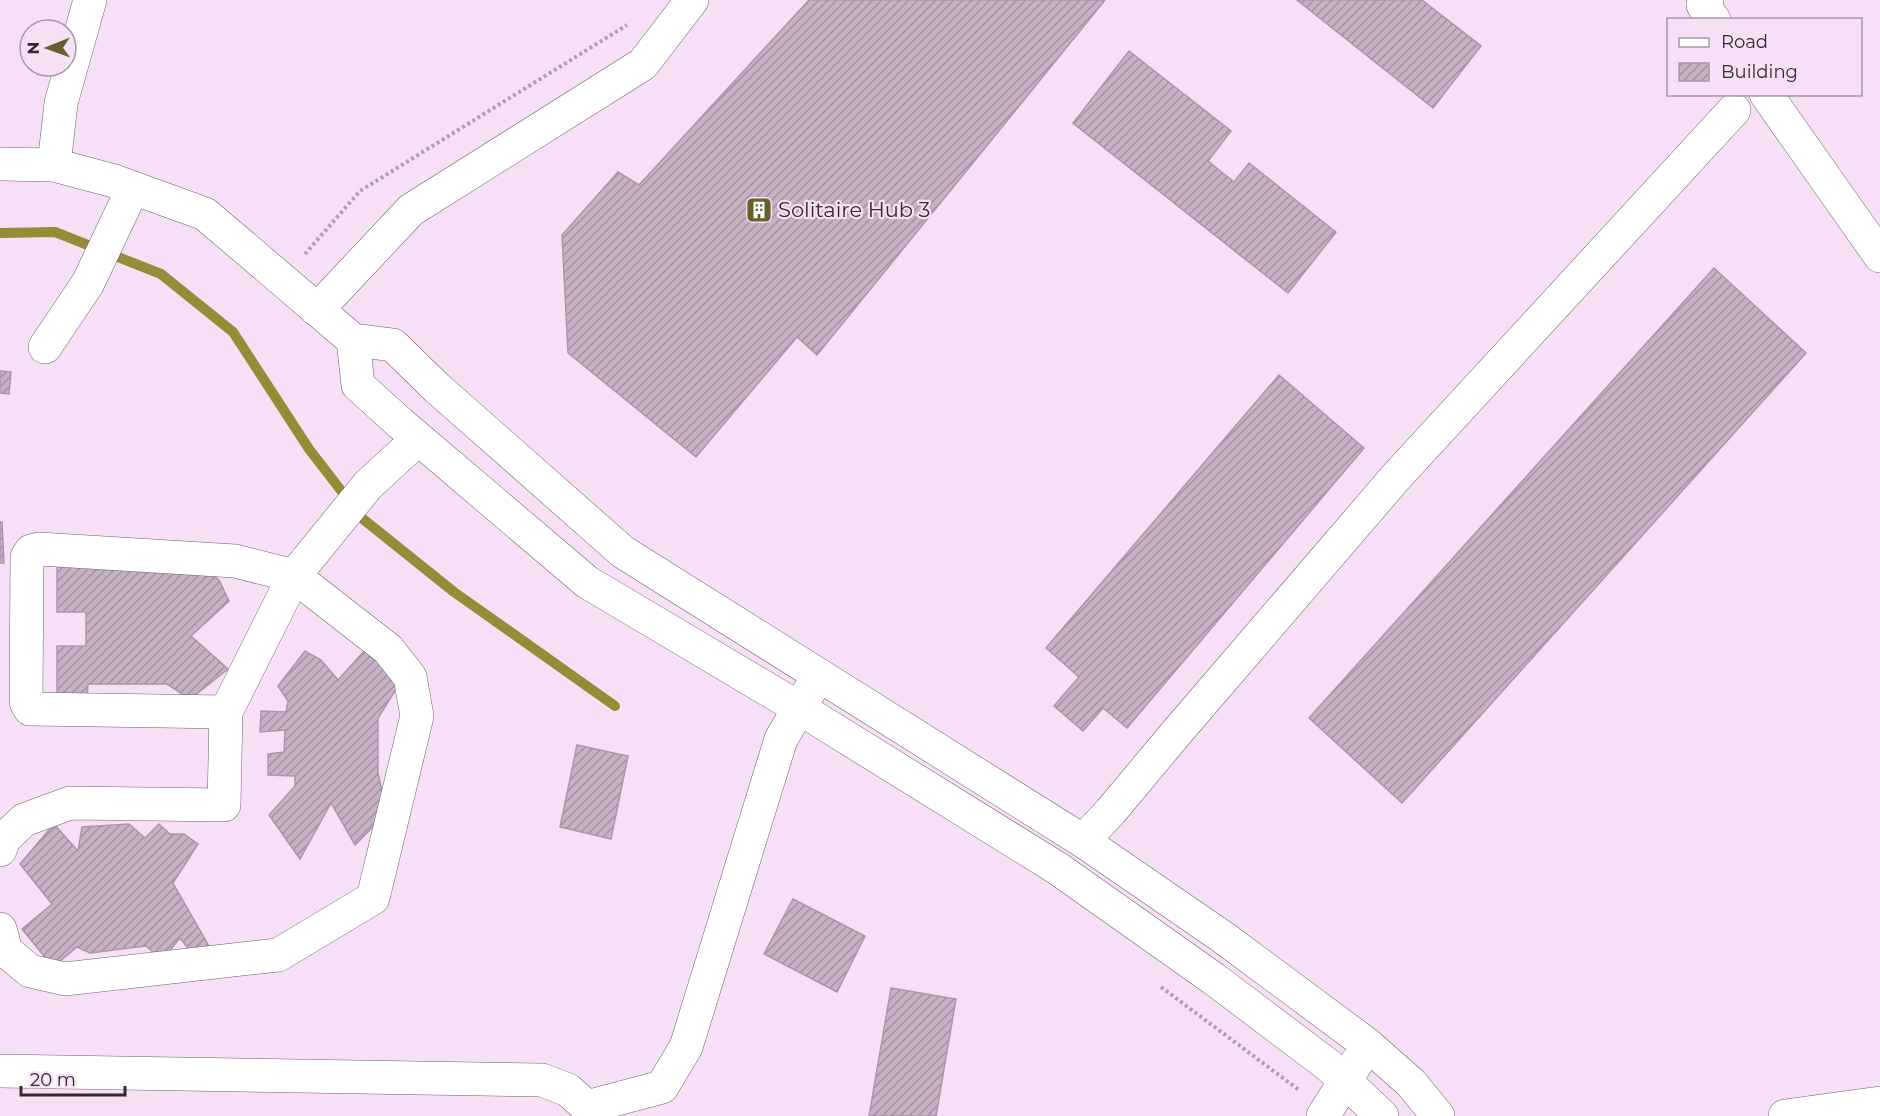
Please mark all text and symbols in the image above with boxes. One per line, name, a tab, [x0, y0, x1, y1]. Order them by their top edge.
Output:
north arrow	[18, 18, 78, 78]
legend	[1667, 18, 1862, 96]
text: Road	[1721, 31, 1768, 53]
text: N	[24, 42, 43, 55]
text: Building	[1721, 61, 1798, 83]
building icon: Solitaire Hub 3	[744, 195, 774, 225]
place label: Solitaire Hub 3	[778, 197, 930, 222]
scale bar	[21, 1059, 124, 1097]
text: 20 m	[30, 1069, 76, 1091]

